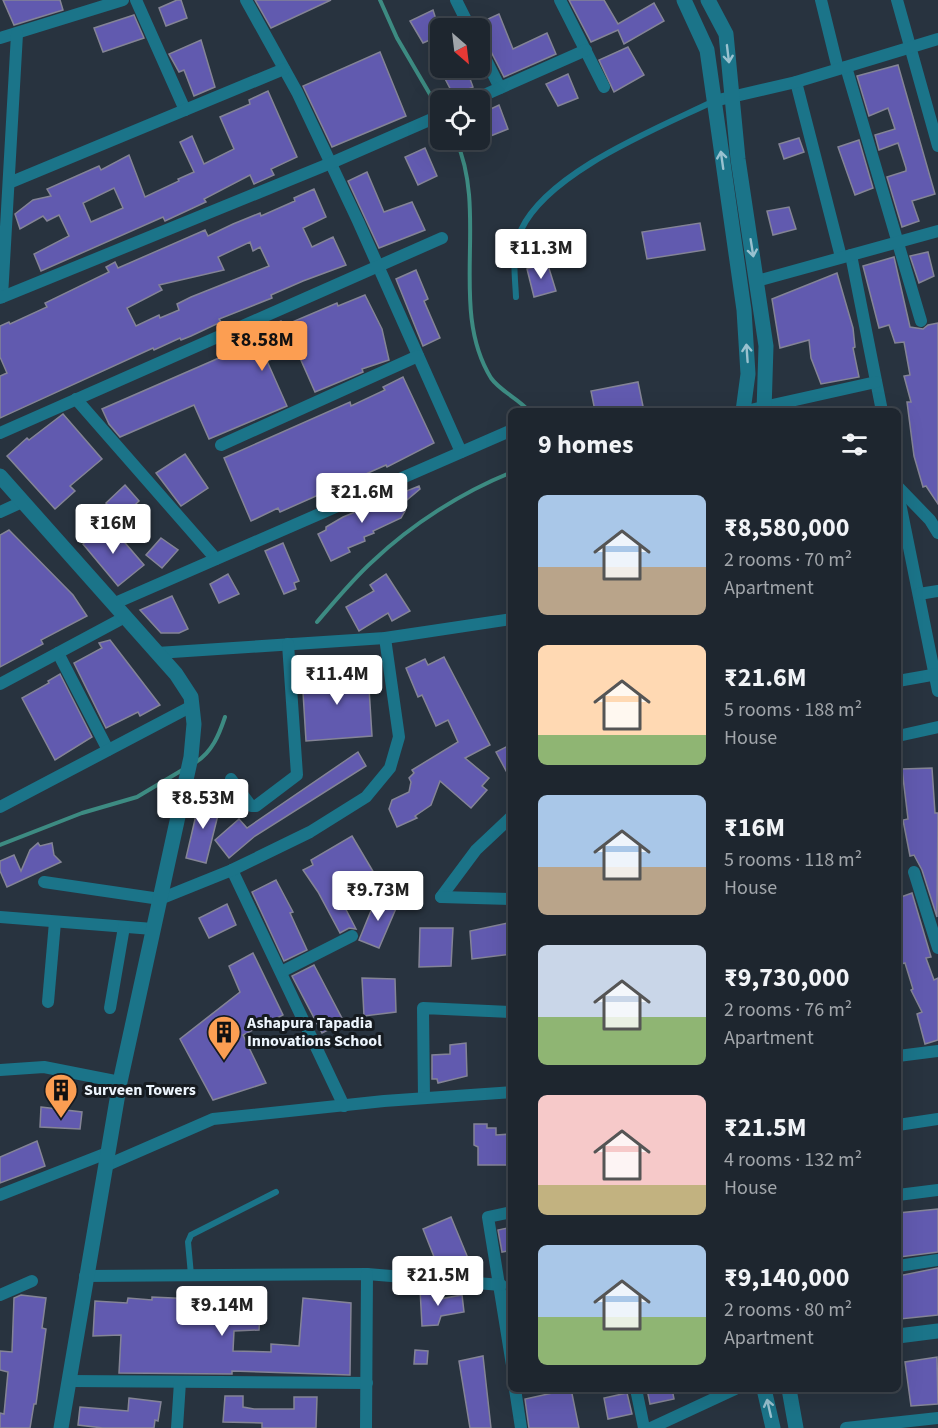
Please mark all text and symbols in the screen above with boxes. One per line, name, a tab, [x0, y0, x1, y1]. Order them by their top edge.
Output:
north arrow	[430, 18, 490, 78]
map controls	[430, 18, 490, 150]
one-way arrow	[723, 44, 734, 64]
button: locate	[430, 90, 490, 150]
one-way arrow	[717, 150, 728, 170]
pin: ₹11.3M	[492, 229, 590, 280]
text: ₹11.3M	[509, 234, 573, 262]
one-way arrow	[746, 237, 757, 257]
pin: ₹8.58M	[213, 321, 311, 372]
text: ₹8.58M	[230, 326, 294, 354]
one-way arrow	[741, 343, 752, 363]
text: 9 homes	[538, 426, 633, 463]
icon: filters	[838, 428, 871, 461]
pin: ₹21.6M	[313, 473, 411, 524]
text: ₹21.6M	[330, 478, 394, 506]
pin: ₹16M	[77, 504, 149, 555]
text: ₹16M	[90, 509, 136, 537]
text: ₹8,580,000	[724, 509, 849, 546]
icon: home	[586, 519, 658, 591]
text: 2 rooms · 70 m²	[724, 546, 852, 574]
text: Apartment	[724, 574, 814, 602]
pin: ₹11.4M	[288, 655, 386, 706]
text: ₹21.6M	[724, 659, 807, 696]
text: ₹11.4M	[305, 660, 369, 688]
icon: home	[586, 669, 658, 741]
text: 5 rooms · 188 m²	[724, 696, 862, 724]
text: House	[724, 724, 777, 752]
pin: ₹8.53M	[154, 779, 252, 830]
text: ₹8.53M	[171, 784, 235, 812]
text: ₹16M	[724, 809, 785, 846]
icon: home	[586, 819, 658, 891]
text: 5 rooms · 118 m²	[724, 846, 862, 874]
pin: ₹9.73M	[329, 871, 427, 922]
text: House	[724, 874, 777, 902]
text: ₹9.73M	[346, 876, 410, 904]
text: ₹9,730,000	[724, 959, 849, 996]
icon: home	[586, 969, 658, 1041]
text: 2 rooms · 76 m²	[724, 996, 852, 1024]
place label: Ashapura Tapadia Innovations School	[246, 1012, 382, 1052]
building icon: Ashapura Tapadia Innovations School	[206, 1014, 242, 1061]
text: Apartment	[724, 1024, 814, 1052]
building icon: Surveen Towers	[43, 1072, 79, 1119]
place label: Surveen Towers	[84, 1079, 196, 1101]
text: ₹21.5M	[724, 1109, 807, 1146]
icon: home	[586, 1119, 658, 1191]
text: 4 rooms · 132 m²	[724, 1146, 862, 1174]
text: House	[724, 1174, 777, 1202]
pin: ₹21.5M	[389, 1256, 487, 1307]
text: ₹9,140,000	[724, 1259, 849, 1296]
text: ₹21.5M	[406, 1261, 470, 1289]
icon: home	[586, 1269, 658, 1341]
pin: ₹9.14M	[173, 1286, 271, 1337]
text: ₹9.14M	[190, 1291, 254, 1319]
text: 2 rooms · 80 m²	[724, 1296, 852, 1324]
text: Apartment	[724, 1324, 814, 1352]
one-way arrow	[762, 1399, 774, 1418]

